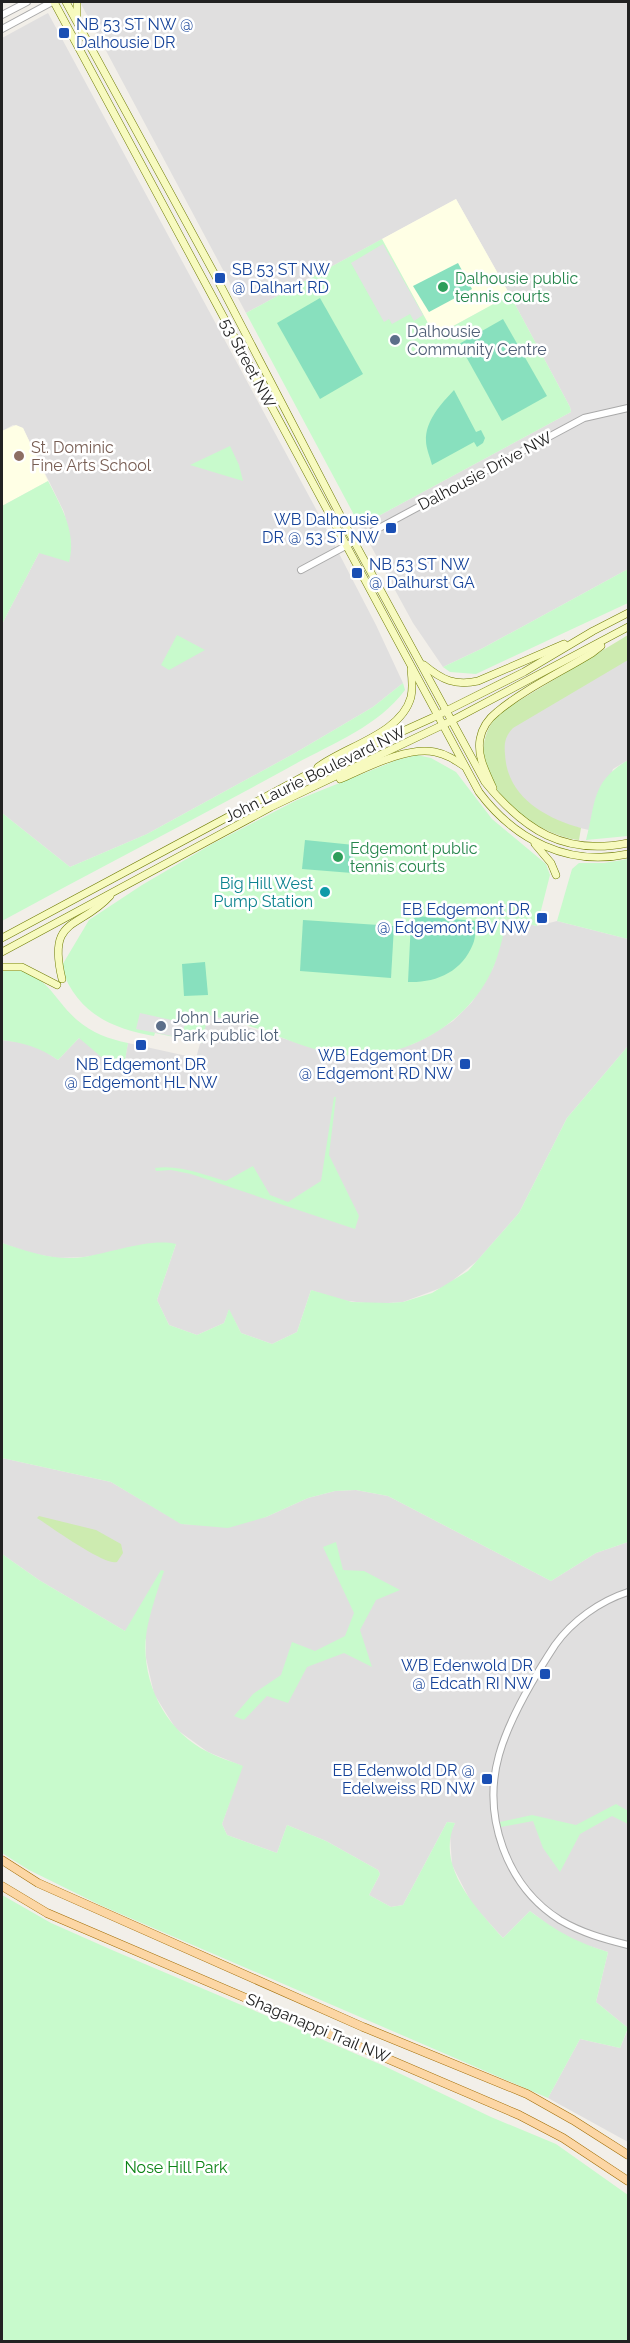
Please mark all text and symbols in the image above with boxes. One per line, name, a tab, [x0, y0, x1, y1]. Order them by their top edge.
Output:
place label: NB 53 ST NW @ Dalhousie DR	[76, 15, 194, 52]
marker: NB 53 ST NW @ Dalhousie DR	[57, 26, 71, 40]
place label: SB 53 ST NW @ Dalhart RD	[232, 260, 330, 297]
place label: Dalhousie public tennis courts	[455, 269, 579, 306]
marker: SB 53 ST NW @ Dalhart RD	[213, 271, 227, 285]
marker: Dalhousie public tennis courts	[436, 280, 450, 294]
street label: 53 Street NW	[216, 315, 280, 411]
place label: Dalhousie Community Centre	[407, 322, 547, 359]
marker: Dalhousie Community Centre	[388, 333, 402, 347]
street label: Dalhousie Drive NW	[415, 428, 555, 514]
place label: St. Dominic Fine Arts School	[31, 438, 152, 475]
marker: St. Dominic Fine Arts School	[12, 449, 26, 463]
place label: WB Dalhousie DR @ 53 ST NW	[262, 510, 379, 547]
marker: WB Dalhousie DR @ 53 ST NW	[384, 521, 398, 535]
place label: NB 53 ST NW @ Dalhurst GA	[369, 555, 475, 592]
marker: NB 53 ST NW @ Dalhurst GA	[350, 566, 364, 580]
street label: John Laurie Boulevard NW	[222, 722, 409, 826]
place label: Edgemont public tennis courts	[350, 839, 478, 876]
marker: Edgemont public tennis courts	[331, 850, 345, 864]
place label: Big Hill West Pump Station	[214, 874, 314, 911]
marker: Big Hill West Pump Station	[318, 885, 332, 899]
place label: EB Edgemont DR @ Edgemont BV NW	[377, 900, 530, 937]
marker: EB Edgemont DR @ Edgemont BV NW	[535, 911, 549, 925]
place label: John Laurie Park public lot	[173, 1008, 279, 1045]
marker: John Laurie Park public lot	[154, 1019, 168, 1033]
marker: NB Edgemont DR @ Edgemont HL NW	[134, 1038, 148, 1052]
place label: WB Edgemont DR @ Edgemont RD NW	[299, 1046, 453, 1083]
place label: NB Edgemont DR @ Edgemont HL NW	[65, 1055, 218, 1092]
marker: WB Edgemont DR @ Edgemont RD NW	[458, 1057, 472, 1071]
place label: WB Edenwold DR @ Edcath RI NW	[401, 1656, 533, 1693]
marker: WB Edenwold DR @ Edcath RI NW	[538, 1667, 552, 1681]
place label: EB Edenwold DR @ Edelweiss RD NW	[333, 1761, 475, 1798]
marker: EB Edenwold DR @ Edelweiss RD NW	[480, 1772, 494, 1786]
street label: Shaganappi Trail NW	[243, 1989, 393, 2067]
park label: Nose Hill Park	[124, 2158, 228, 2177]

